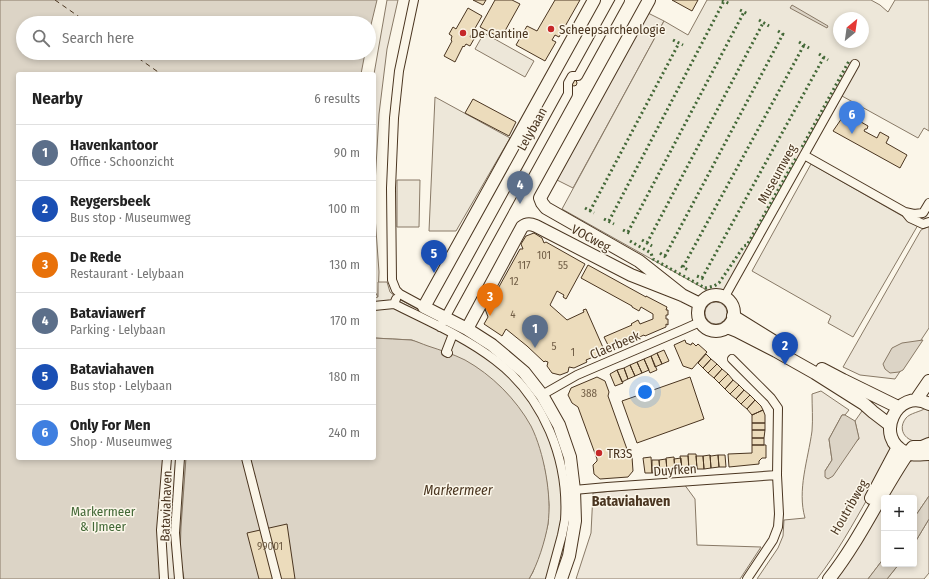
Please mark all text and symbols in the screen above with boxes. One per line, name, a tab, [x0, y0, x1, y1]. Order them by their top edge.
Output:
north arrow	[833, 12, 869, 48]
search box	[16, 16, 376, 60]
place label: Scheepsarcheologie	[559, 22, 665, 37]
marker: Scheepsarcheologie	[546, 24, 556, 34]
place label: De Cantine	[471, 26, 529, 41]
icon: search	[30, 27, 52, 49]
marker: De Cantine	[458, 28, 468, 38]
text: Search here	[62, 29, 134, 47]
text: Nearby	[32, 88, 83, 109]
text: 6 results	[314, 91, 360, 106]
pin: 6	[839, 101, 865, 134]
street label: Lelybaan	[514, 105, 550, 153]
text: Havenkantoor	[70, 136, 158, 154]
street label: Museumweg	[754, 141, 800, 206]
text: 1	[42, 145, 48, 160]
text: 90 m	[334, 145, 360, 160]
text: Office · Schoonzicht	[70, 154, 174, 169]
pin: 4	[507, 171, 533, 204]
text: Reygersbeek	[70, 192, 150, 210]
text: 2	[42, 201, 48, 216]
text: 100 m	[328, 201, 360, 216]
text: Bus stop · Museumweg	[70, 210, 191, 225]
street label: VOCweg	[569, 222, 614, 255]
pin: 5	[421, 240, 447, 273]
text: De Rede	[70, 248, 121, 266]
house number: 101	[537, 249, 551, 262]
text: 3	[42, 257, 48, 272]
text: 130 m	[329, 257, 360, 272]
house number: 117	[518, 259, 531, 272]
house number: 55	[558, 259, 568, 272]
text: Restaurant · Lelybaan	[70, 266, 184, 281]
house number: 12	[509, 275, 519, 288]
pin: 3	[477, 283, 503, 316]
text: Bataviawerf	[70, 304, 145, 322]
house number: 4	[510, 308, 516, 321]
text: 4	[42, 313, 48, 328]
text: 170 m	[330, 313, 360, 328]
pin: 1	[522, 315, 548, 348]
text: Parking · Lelybaan	[70, 322, 166, 337]
street label: Claerbeek	[588, 327, 643, 362]
pin: 2	[772, 332, 798, 365]
house number: 5	[551, 340, 557, 353]
house number: 1	[571, 346, 575, 359]
text: Bataviahaven	[70, 360, 154, 378]
text: 5	[42, 369, 48, 384]
text: 180 m	[329, 369, 360, 384]
text: Bus stop · Lelybaan	[70, 378, 172, 393]
your location	[635, 382, 655, 402]
house number: 388	[581, 387, 597, 400]
text: Only For Men	[70, 416, 151, 434]
text: 6	[42, 425, 48, 440]
text: 240 m	[328, 425, 360, 440]
text: Shop · Museumweg	[70, 434, 172, 449]
place label: TR3S	[607, 446, 632, 461]
marker: TR3S	[594, 448, 604, 458]
street label: Duyfken	[653, 461, 697, 479]
street label: Bataviahaven	[157, 470, 175, 542]
street label: Houtribweg	[827, 476, 871, 537]
water label: Markermeer	[423, 482, 494, 499]
district label: Bataviahaven	[592, 493, 670, 510]
map controls	[881, 495, 917, 567]
button: +	[881, 495, 917, 531]
park label: Markermeer & IJmeer	[71, 504, 136, 534]
button: −	[881, 531, 917, 567]
house number: 99001	[257, 540, 283, 553]

